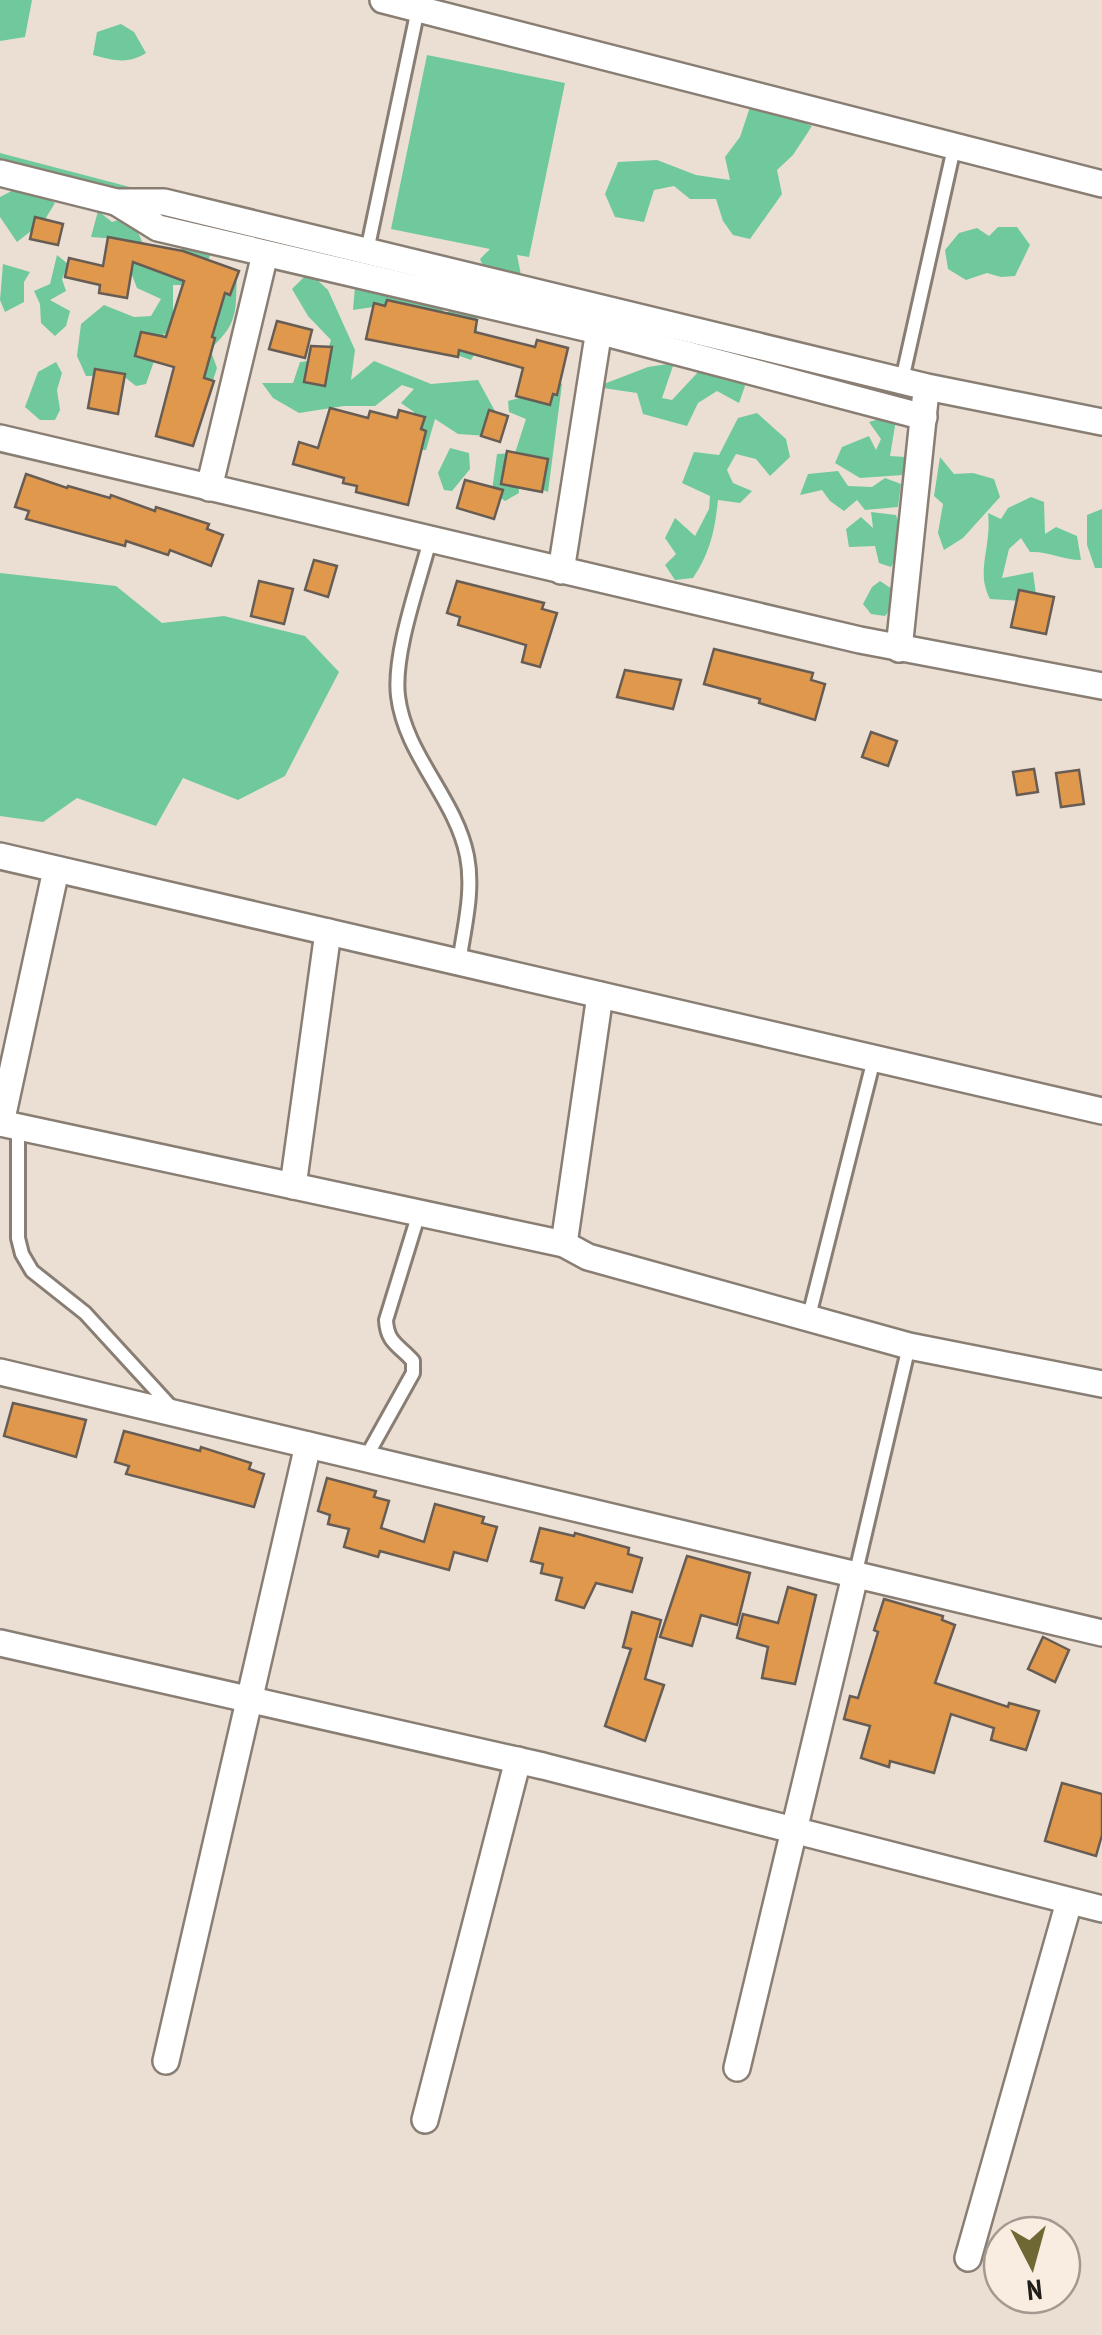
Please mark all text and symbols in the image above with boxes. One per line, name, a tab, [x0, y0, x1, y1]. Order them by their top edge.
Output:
north arrow	[982, 2215, 1082, 2315]
text: N	[1025, 2271, 1044, 2310]

